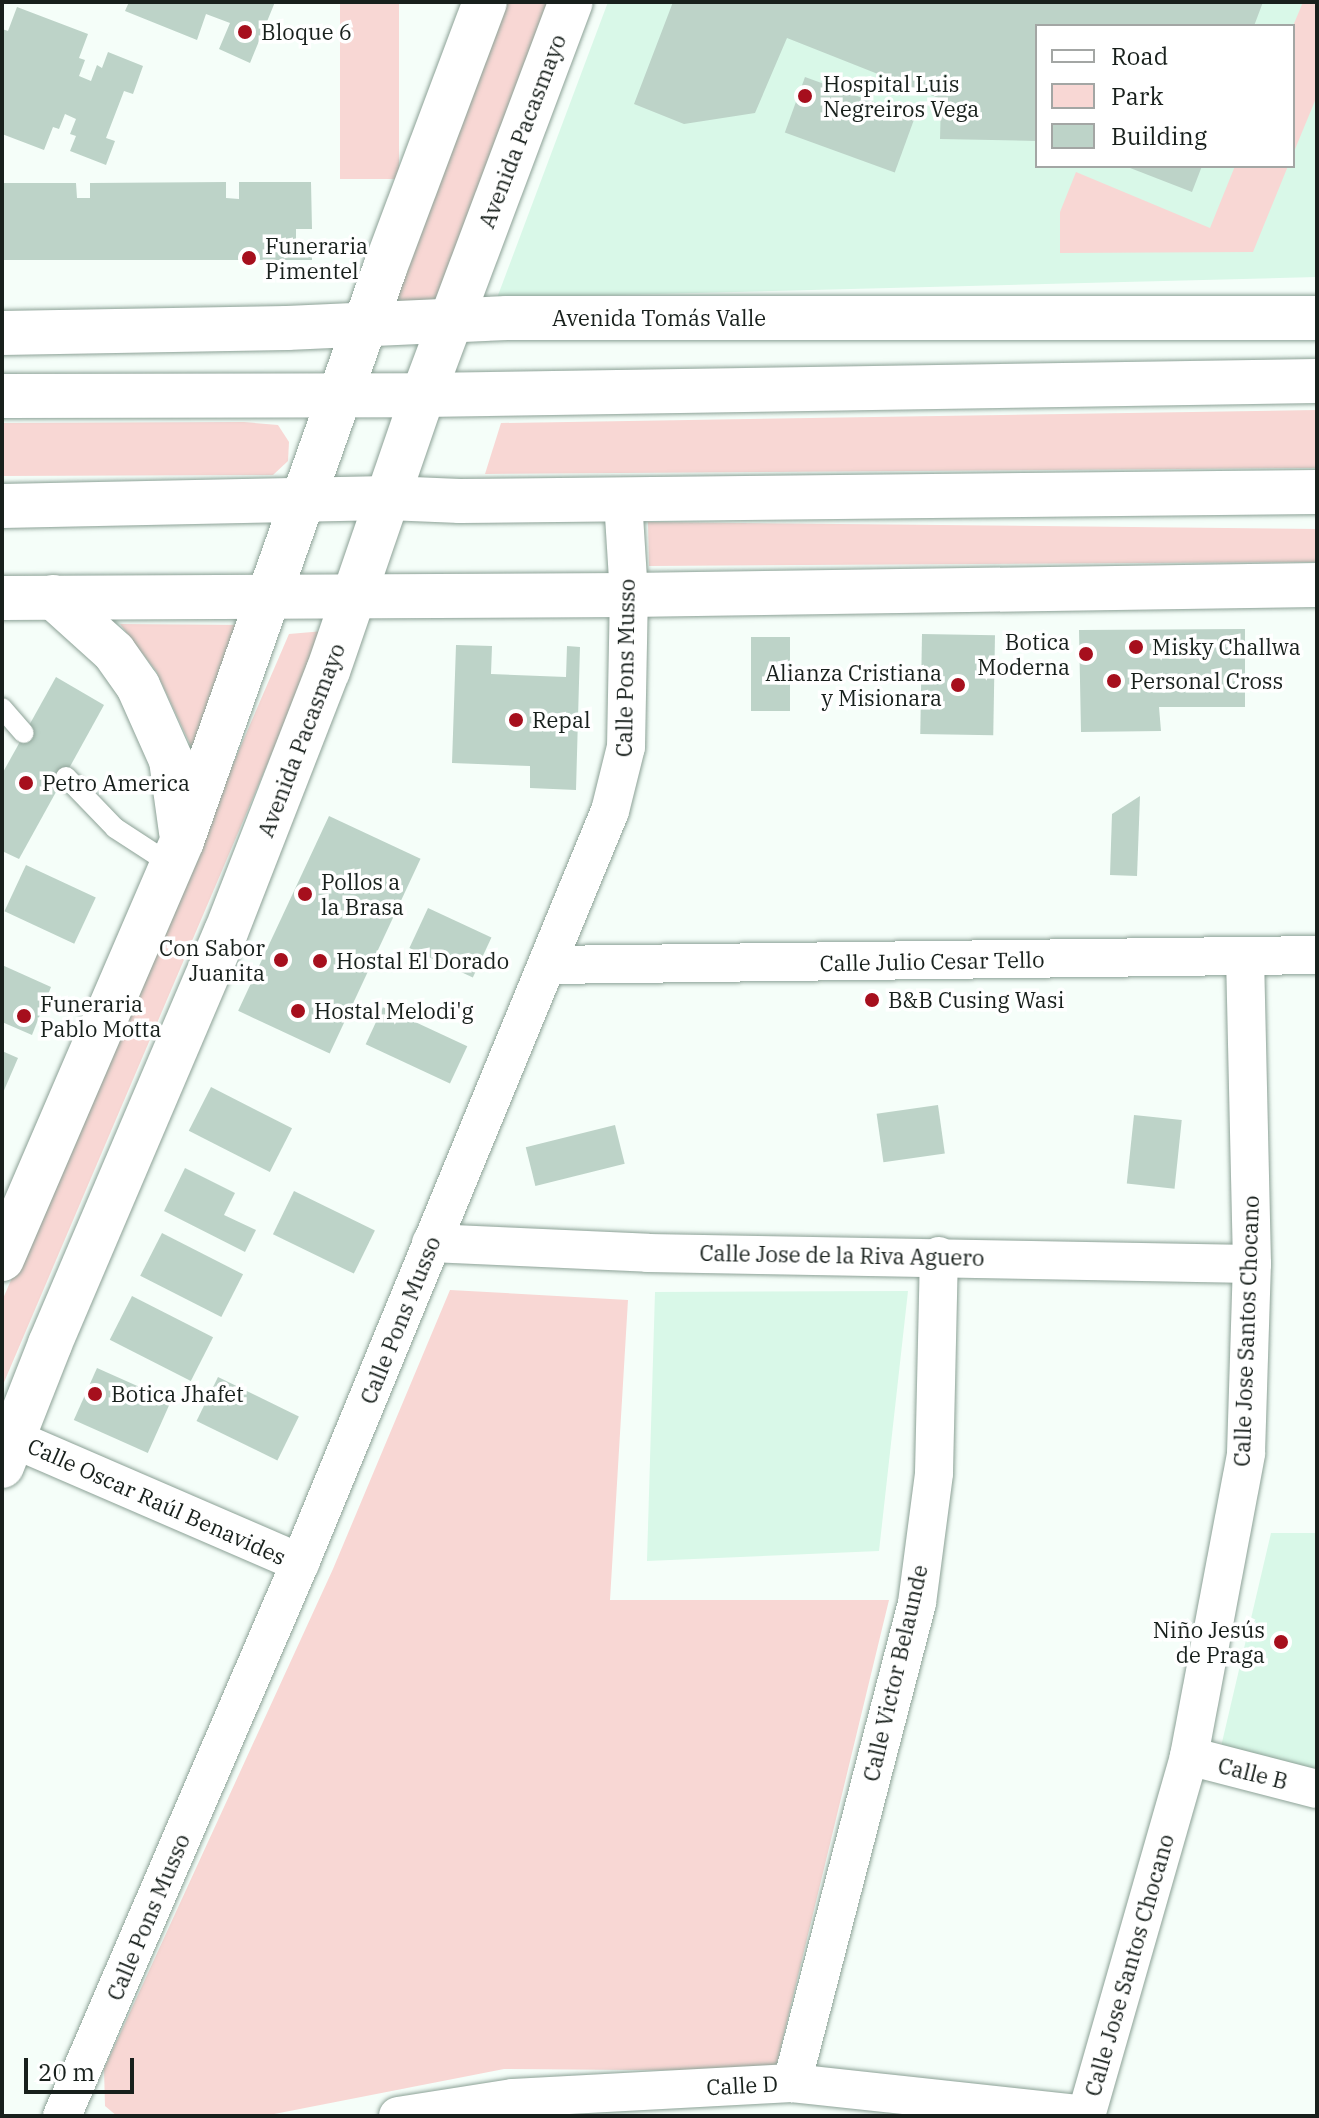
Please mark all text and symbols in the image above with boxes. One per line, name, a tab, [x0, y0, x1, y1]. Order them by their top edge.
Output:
place label: Bloque 6	[261, 19, 352, 45]
marker: Bloque 6	[236, 23, 254, 41]
legend	[1035, 24, 1295, 168]
street label: Avenida Pacasmayo	[473, 30, 571, 232]
text: Road	[1111, 40, 1168, 72]
place label: Hospital Luis Negreiros Vega	[823, 70, 979, 122]
text: Park	[1111, 80, 1163, 112]
marker: Hospital Luis Negreiros Vega	[794, 85, 816, 107]
text: Building	[1111, 120, 1207, 152]
place label: Funeraria Pimentel	[265, 232, 368, 284]
marker: Funeraria Pimentel	[240, 249, 258, 267]
street label: Avenida Tomás Valle	[552, 305, 766, 331]
street label: Calle Pons Musso	[610, 579, 640, 757]
place label: Botica Moderna	[977, 628, 1070, 680]
place label: Misky Challwa	[1152, 634, 1301, 660]
marker: Misky Challwa	[1127, 638, 1145, 656]
street label: Avenida Pacasmayo	[252, 639, 350, 841]
marker: Botica Moderna	[1077, 645, 1095, 663]
place label: Alianza Cristiana y Misionara	[765, 659, 942, 710]
place label: Personal Cross	[1130, 668, 1283, 694]
marker: Personal Cross	[1105, 672, 1123, 690]
marker: Alianza Cristiana y Misionara	[949, 676, 967, 694]
place label: Repal	[532, 707, 591, 733]
marker: Repal	[507, 711, 525, 729]
place label: Petro America	[42, 770, 190, 796]
marker: Petro America	[17, 774, 35, 792]
place label: Pollos a la Brasa	[321, 868, 404, 920]
marker: Pollos a la Brasa	[296, 885, 314, 903]
place label: Con Sabor Juanita	[159, 934, 265, 986]
street label: Calle Julio Cesar Tello	[819, 946, 1045, 976]
place label: Hostal El Dorado	[336, 948, 509, 974]
marker: Con Sabor Juanita	[272, 951, 290, 969]
marker: Hostal El Dorado	[311, 952, 329, 970]
place label: B&B Cusing Wasi	[888, 987, 1064, 1013]
place label: Funeraria Pablo Motta	[40, 990, 161, 1042]
marker: B&B Cusing Wasi	[863, 991, 881, 1009]
place label: Hostal Melodi'g	[314, 998, 474, 1024]
marker: Hostal Melodi'g	[289, 1002, 307, 1020]
marker: Funeraria Pablo Motta	[15, 1007, 33, 1025]
street label: Calle Jose Santos Chocano	[1228, 1195, 1264, 1467]
street label: Calle Pons Musso	[354, 1232, 446, 1408]
street label: Calle Jose de la Riva Aguero	[699, 1239, 985, 1271]
place label: Botica Jhafet	[111, 1381, 244, 1407]
marker: Botica Jhafet	[86, 1385, 104, 1403]
street label: Calle Oscar Raúl Benavides	[24, 1432, 290, 1570]
street label: Calle Victor Belaunde	[857, 1562, 933, 1784]
place label: Niño Jesús de Praga	[1153, 1616, 1265, 1668]
marker: Niño Jesús de Praga	[1272, 1633, 1290, 1651]
street label: Calle B	[1215, 1752, 1291, 1794]
street label: Calle Pons Musso	[101, 1830, 195, 2004]
street label: Calle Jose Santos Chocano	[1079, 1831, 1179, 2099]
scale bar	[28, 2042, 138, 2092]
text: 20 m	[38, 2056, 95, 2088]
street label: Calle D	[706, 2070, 778, 2100]

